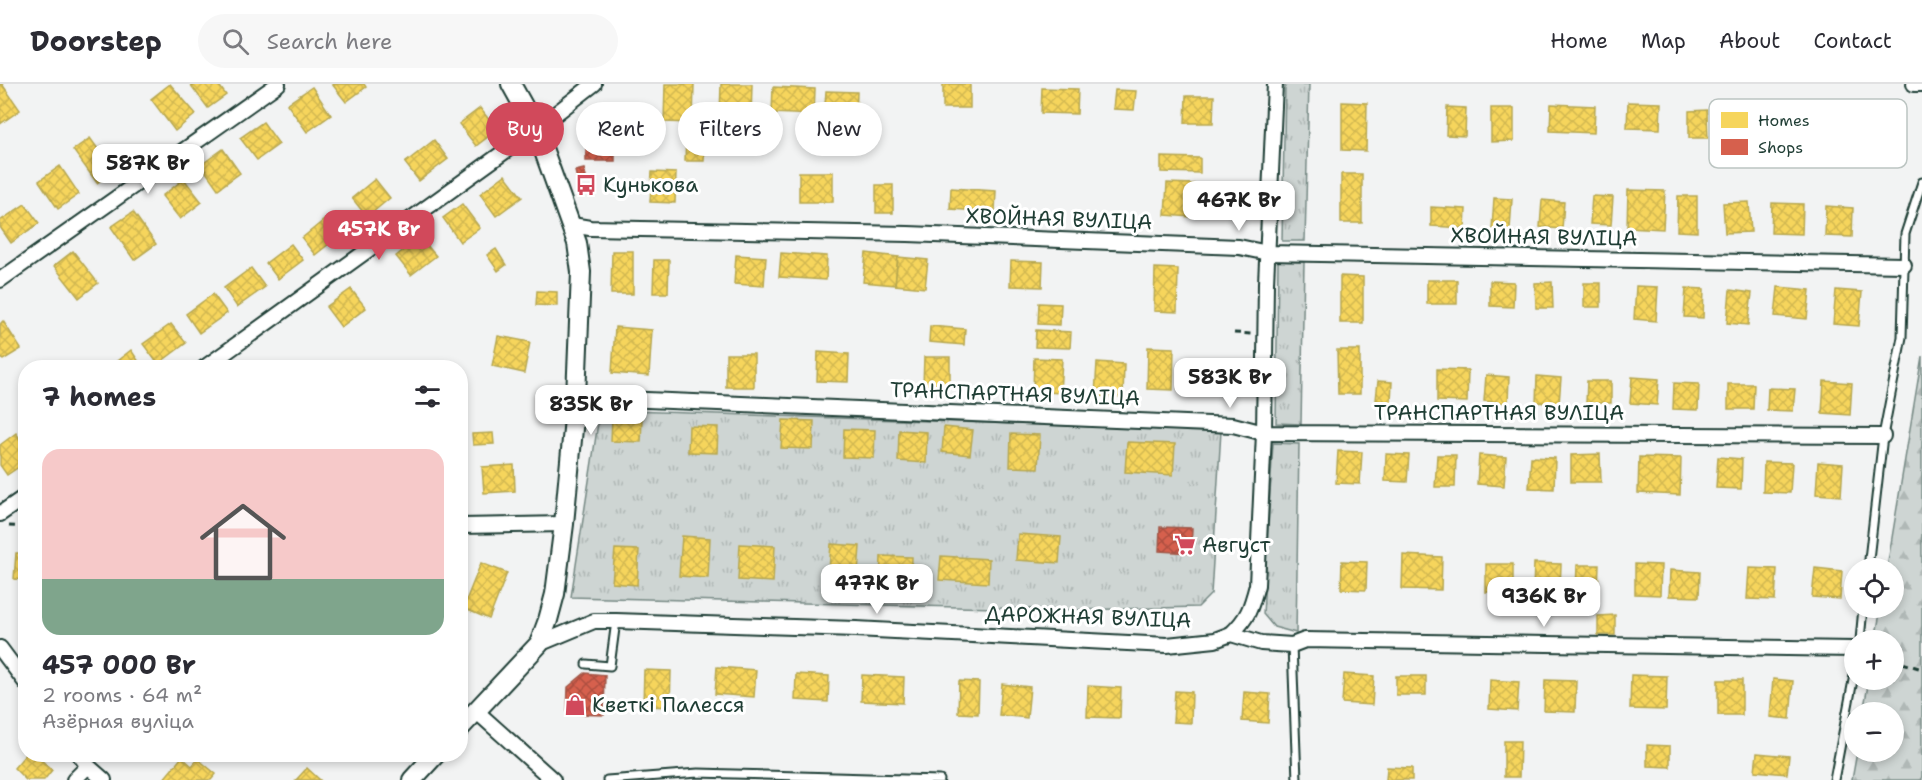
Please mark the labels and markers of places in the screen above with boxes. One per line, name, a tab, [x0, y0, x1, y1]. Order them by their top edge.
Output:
pin: 587K Br	[93, 144, 203, 195]
place label: Кунькова	[603, 171, 698, 199]
bus stop icon: Кунькова	[574, 173, 598, 197]
pin: 467K Br	[1184, 181, 1294, 232]
pin: 457K Br	[324, 210, 434, 261]
pin: 583K Br	[1175, 358, 1285, 409]
pin: 835K Br	[536, 385, 646, 436]
place label: Август	[1202, 531, 1271, 559]
supermarket icon: Август	[1173, 533, 1197, 557]
pin: 477K Br	[822, 564, 932, 615]
pin: 936K Br	[1489, 577, 1599, 628]
place label: Кветкі Палесся	[592, 691, 744, 719]
shop icon: Кветкі Палесся	[563, 693, 587, 717]

